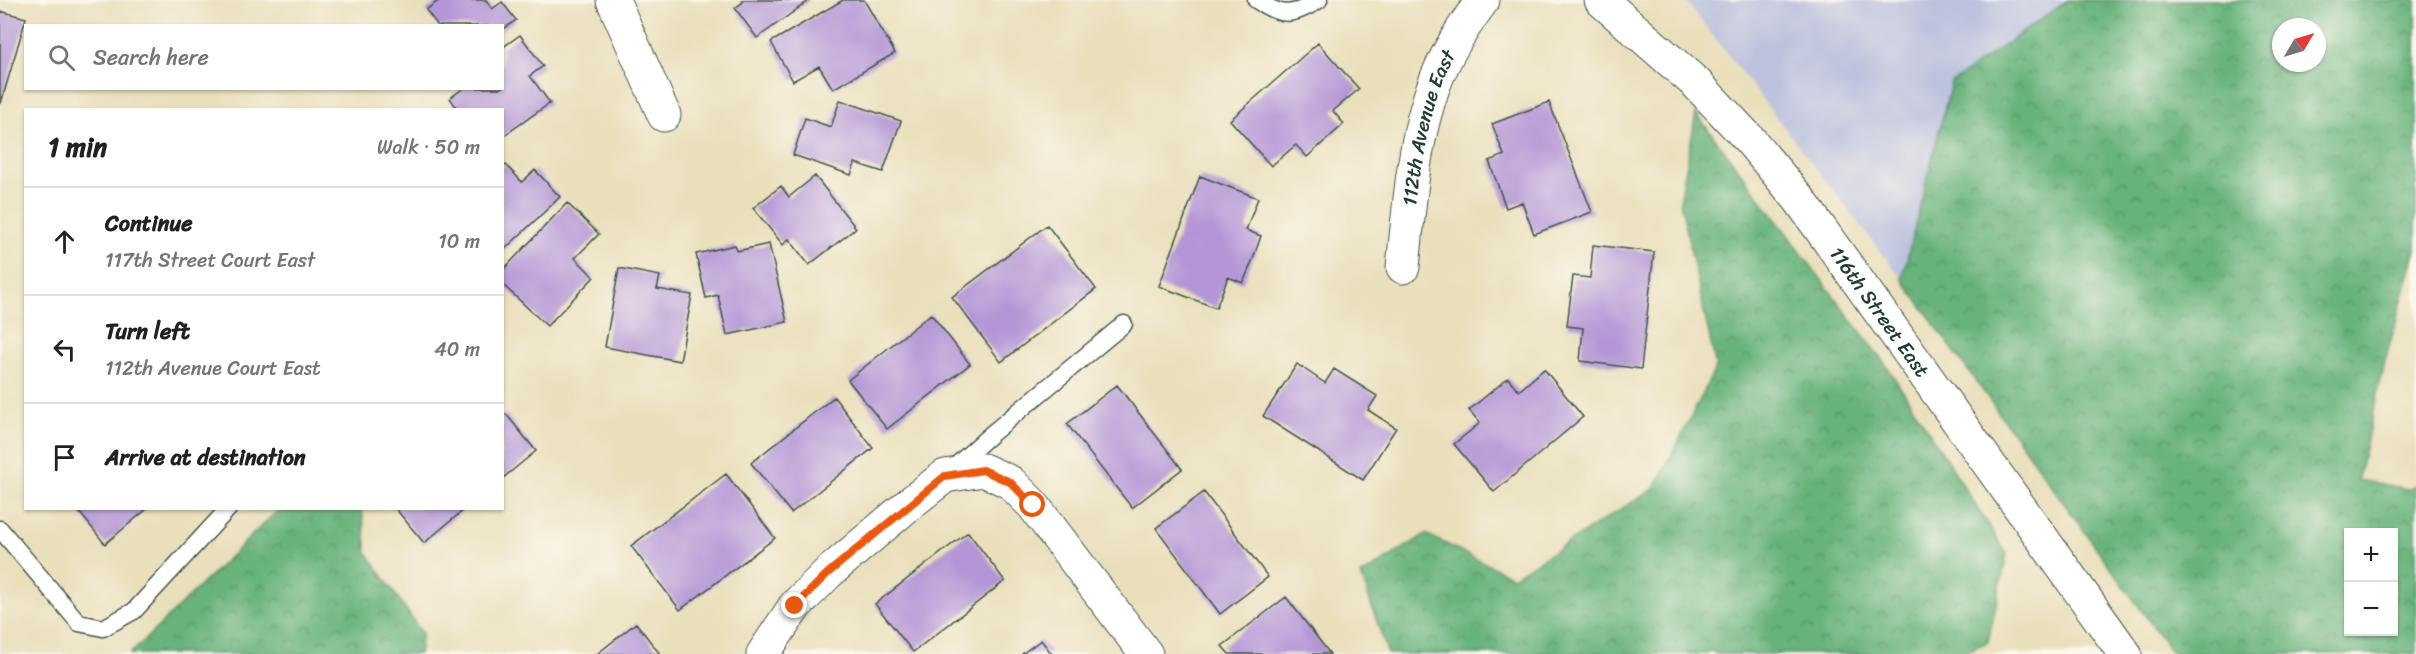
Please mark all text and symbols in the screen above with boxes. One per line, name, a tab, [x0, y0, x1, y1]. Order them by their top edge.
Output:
north arrow	[2272, 18, 2326, 72]
search box	[24, 24, 504, 90]
text: Search here	[93, 38, 209, 77]
icon: search	[45, 41, 78, 74]
street label: 112th Avenue East	[1392, 43, 1466, 208]
text: 1 min	[48, 124, 107, 170]
text: Walk · 50 m	[377, 130, 480, 165]
text: Continue	[105, 204, 193, 243]
text: 10 m	[438, 224, 480, 259]
icon: ahead	[48, 225, 81, 258]
street label: 116th Street East	[1820, 239, 1939, 385]
text: 117th Street Court East	[105, 243, 315, 278]
text: Turn left	[105, 312, 190, 351]
text: 40 m	[434, 332, 480, 367]
icon: left	[48, 333, 81, 366]
text: 112th Avenue Court East	[105, 351, 321, 386]
text: Arrive at destination	[105, 438, 306, 477]
icon: arrive	[48, 441, 81, 474]
route start	[1019, 491, 1045, 517]
map controls	[2344, 528, 2398, 636]
button: +	[2344, 528, 2398, 582]
button: −	[2344, 582, 2398, 636]
route end	[781, 592, 807, 618]

